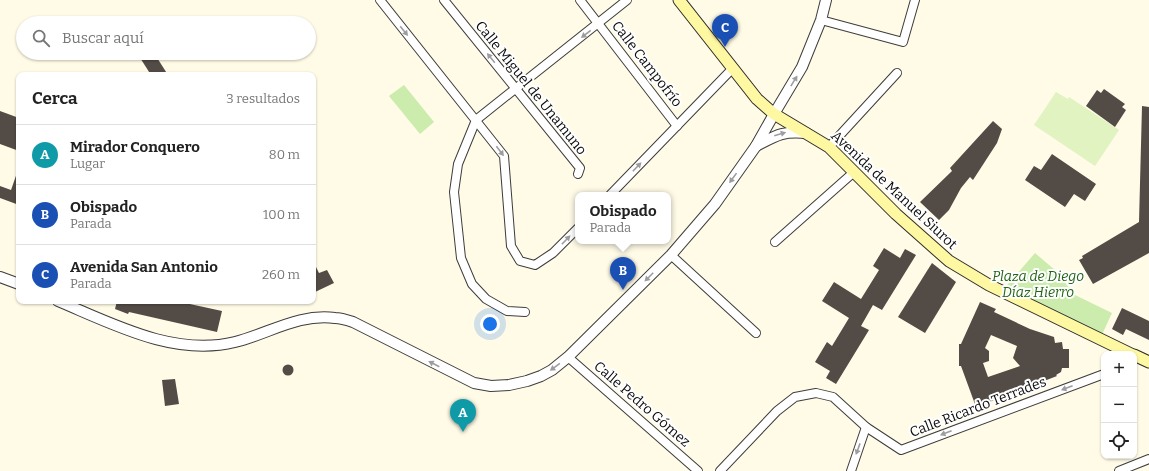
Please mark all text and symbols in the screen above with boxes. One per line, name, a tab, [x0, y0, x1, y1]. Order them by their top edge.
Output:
pin: C	[712, 14, 738, 47]
search box	[16, 16, 316, 60]
street label: Calle Miguel de Unamuno	[472, 18, 590, 158]
street label: Calle Campofrío	[608, 18, 686, 110]
one-way arrow	[400, 25, 409, 36]
icon: search	[30, 27, 52, 49]
text: Buscar aquí	[62, 29, 144, 47]
one-way arrow	[581, 29, 592, 38]
one-way arrow	[486, 53, 495, 64]
one-way arrow	[790, 76, 798, 86]
text: Cerca	[32, 88, 77, 109]
text: 3 resultados	[226, 91, 300, 106]
street label: Avenida de Manuel Siurot	[827, 127, 961, 253]
one-way arrow	[775, 131, 787, 137]
text: Mirador Conquero	[70, 138, 200, 156]
one-way arrow	[496, 145, 504, 156]
text: A	[40, 147, 50, 162]
text: 80 m	[269, 147, 300, 162]
text: Lugar	[70, 156, 105, 171]
one-way arrow	[632, 162, 642, 172]
one-way arrow	[729, 173, 737, 183]
popup	[575, 192, 671, 244]
text: Obispado	[70, 198, 137, 216]
text: Obispado	[589, 202, 657, 220]
text: B	[41, 207, 49, 222]
text: 100 m	[263, 207, 300, 222]
text: Parada	[70, 216, 112, 231]
text: Parada	[589, 220, 631, 235]
one-way arrow	[561, 235, 570, 246]
pin: B	[610, 257, 636, 290]
text: Avenida San Antonio	[70, 258, 218, 276]
text: C	[41, 267, 49, 282]
text: 260 m	[262, 267, 300, 282]
park label: Plaza de Diego Díaz Hierro	[992, 268, 1084, 301]
one-way arrow	[644, 272, 654, 282]
text: Parada	[70, 276, 112, 291]
your location	[480, 314, 500, 334]
map controls	[1101, 351, 1137, 459]
button: +	[1101, 351, 1137, 387]
street label: Calle Pedro Gómez	[590, 358, 694, 451]
one-way arrow	[428, 361, 440, 367]
one-way arrow	[550, 363, 561, 371]
street label: Calle Ricardo Terrades	[907, 373, 1049, 441]
one-way arrow	[1061, 385, 1073, 391]
button: −	[1101, 387, 1137, 423]
pin: A	[450, 399, 476, 432]
button: locate	[1101, 423, 1137, 459]
one-way arrow	[939, 431, 951, 437]
one-way arrow	[855, 443, 861, 455]

